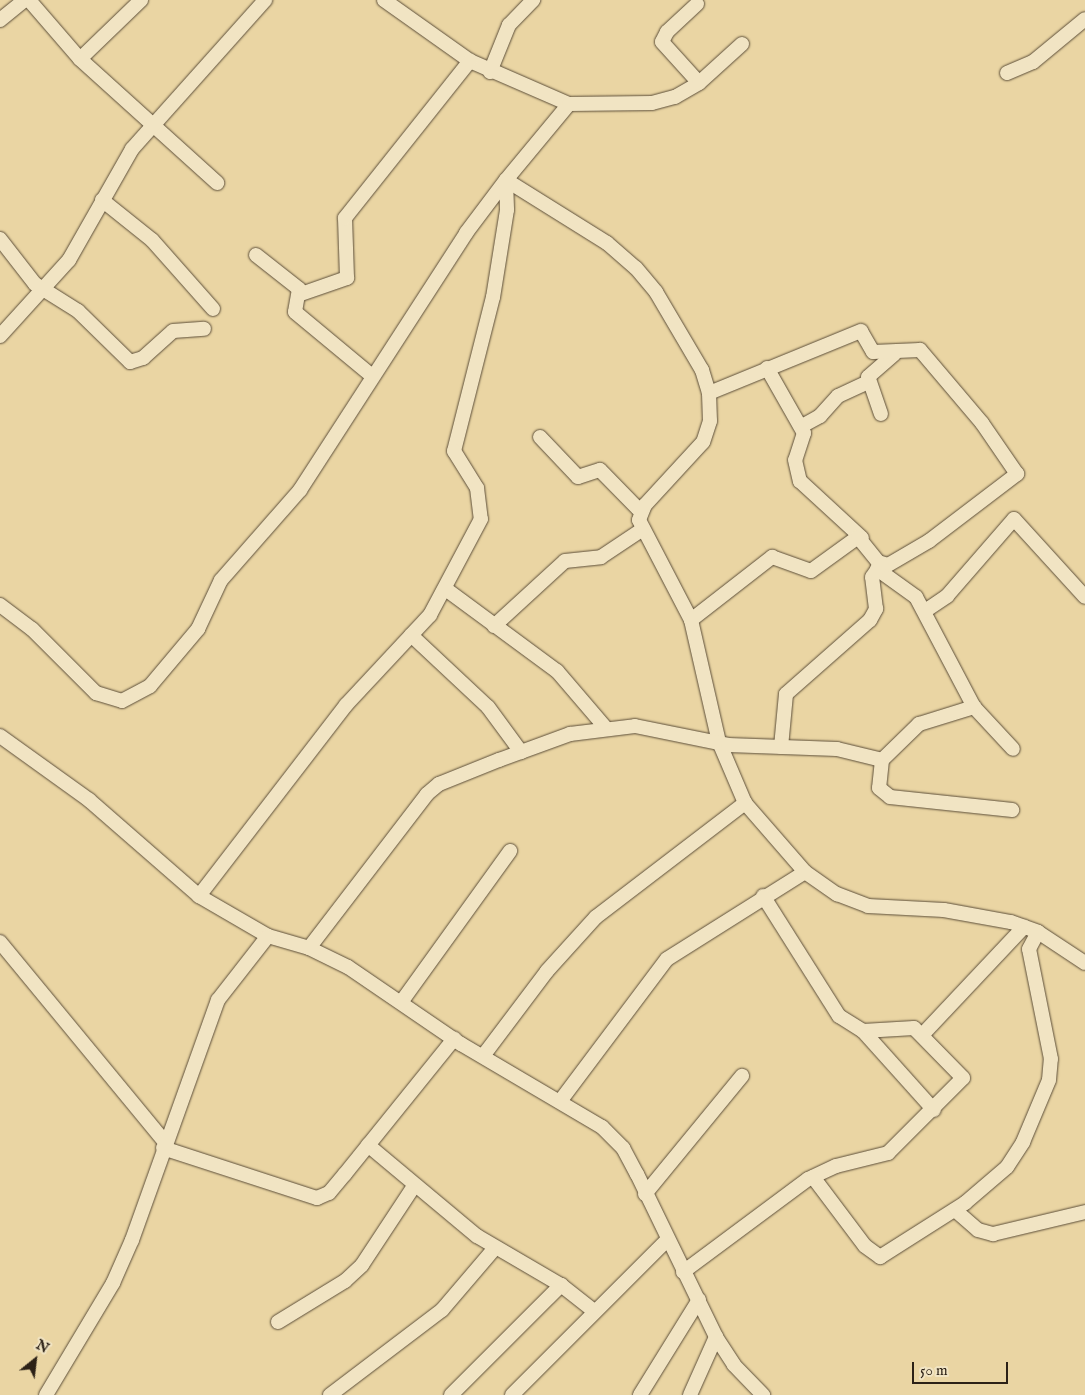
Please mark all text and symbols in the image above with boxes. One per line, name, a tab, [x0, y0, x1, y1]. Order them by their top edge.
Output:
north arrow	[10, 1335, 60, 1385]
text: N	[33, 1336, 52, 1358]
scale bar	[915, 1352, 1011, 1384]
text: 50 m	[920, 1361, 948, 1380]

